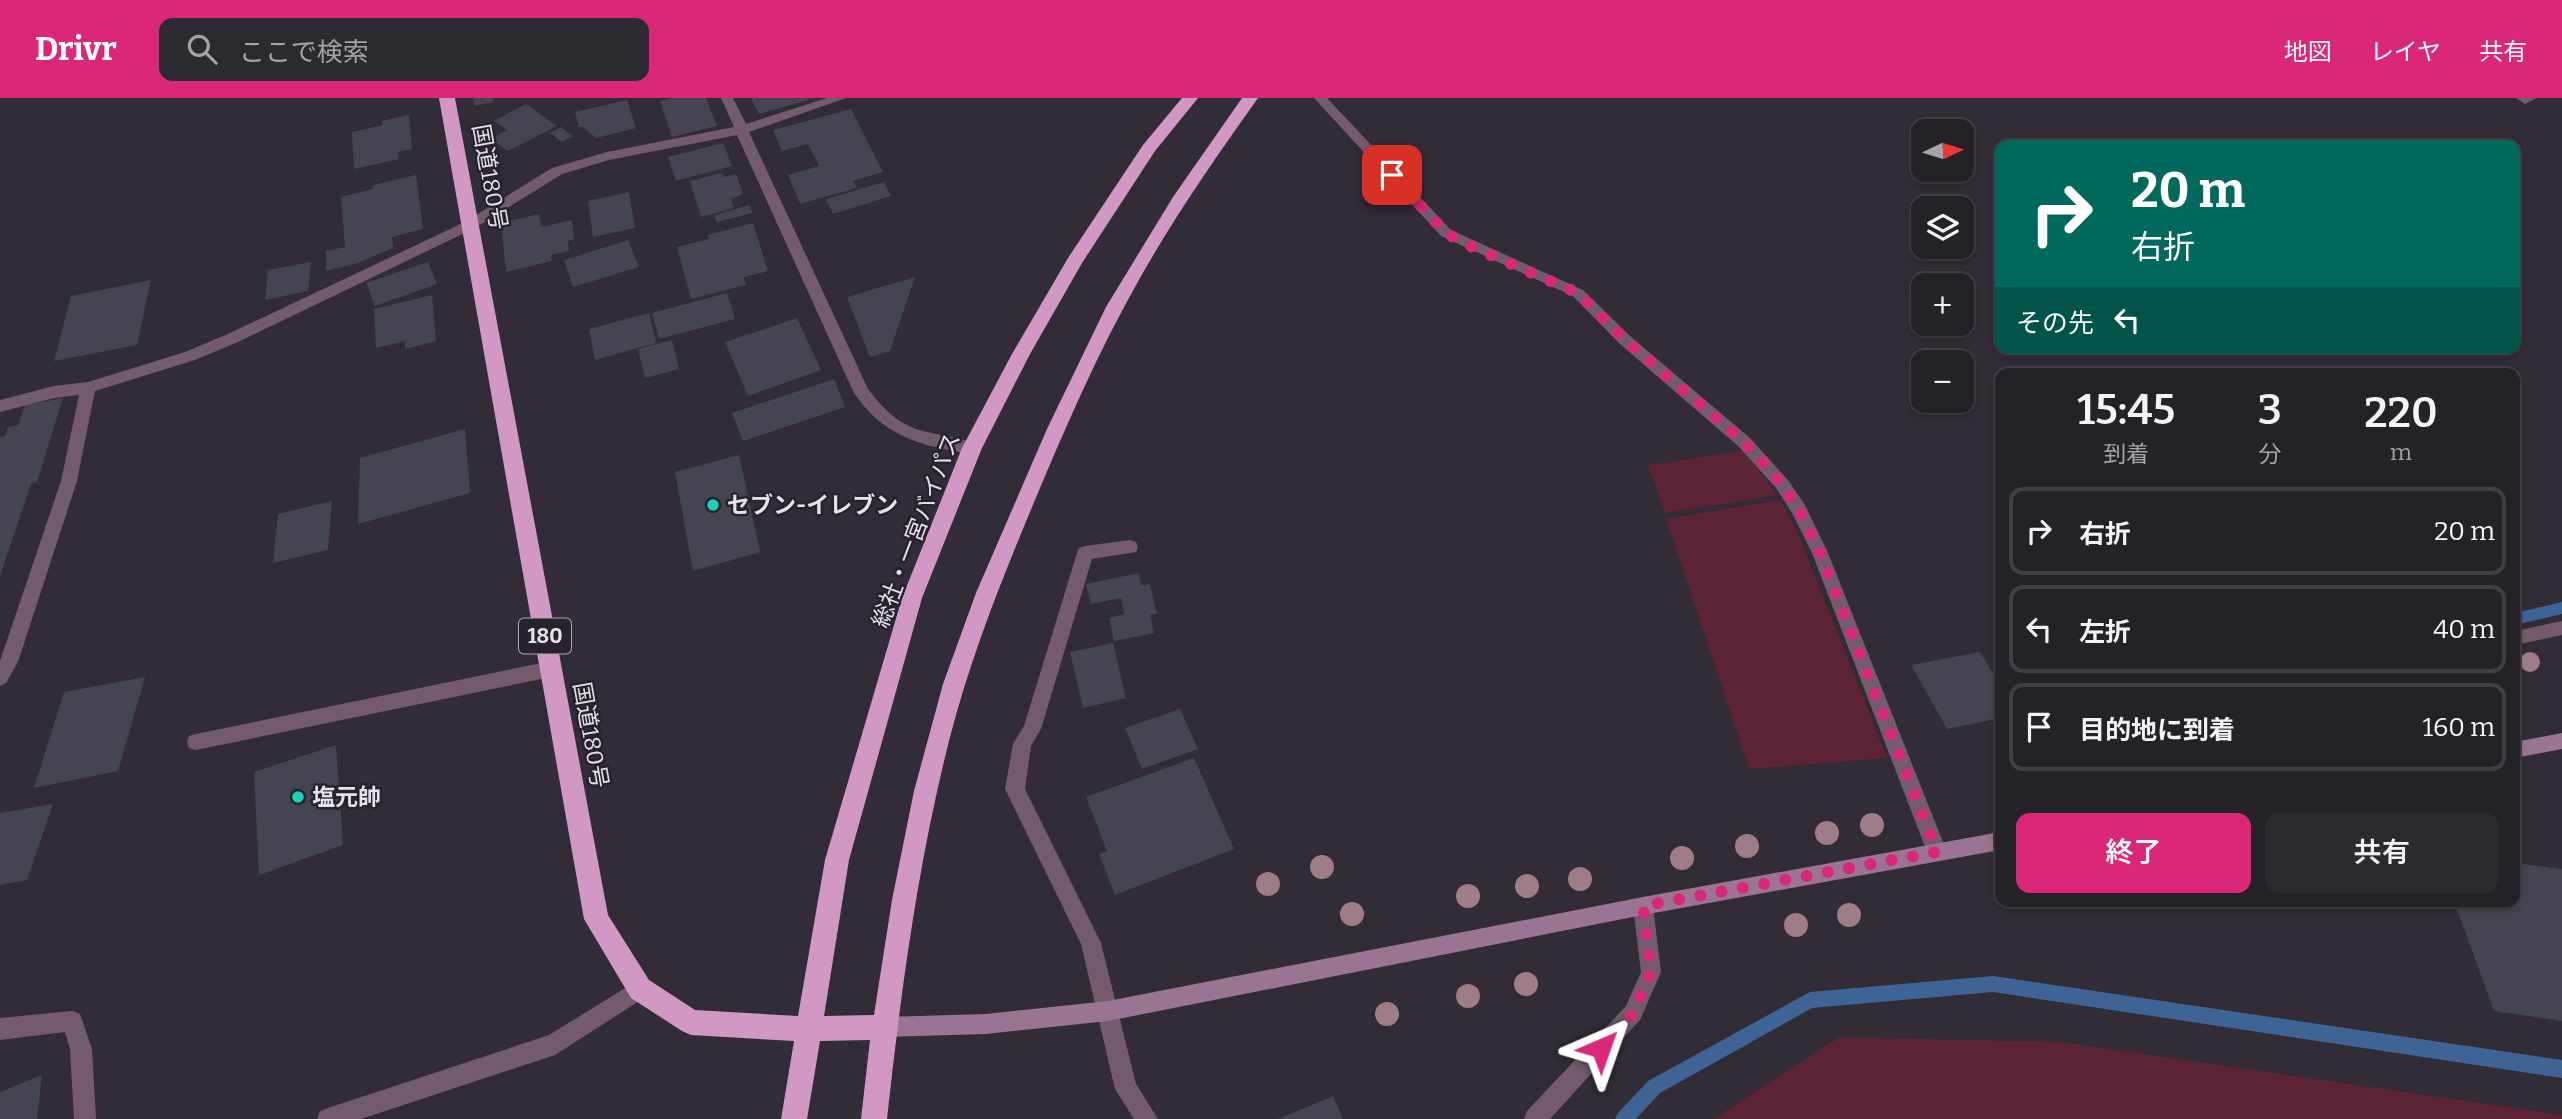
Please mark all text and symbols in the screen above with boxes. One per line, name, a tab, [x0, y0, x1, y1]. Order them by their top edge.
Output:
search box	[159, 18, 649, 81]
text: Drivr	[35, 29, 117, 69]
icon: search	[183, 30, 221, 68]
text: ここで検索	[239, 37, 369, 68]
text: 地図	[2284, 38, 2332, 66]
text: レイヤ	[2370, 38, 2441, 66]
text: 共有	[2479, 38, 2527, 66]
north arrow	[1911, 119, 1974, 182]
map controls	[1911, 119, 1974, 413]
street label: 国道180号	[467, 122, 513, 232]
pin	[1362, 145, 1422, 205]
icon: arrive	[1373, 156, 1411, 194]
text: 20 m	[2131, 161, 2245, 220]
icon: right	[2016, 168, 2107, 259]
button: layers	[1911, 196, 1974, 259]
text: 右折	[2131, 228, 2195, 266]
button: +	[1911, 273, 1974, 336]
icon: left	[2108, 301, 2146, 339]
text: その先	[2016, 308, 2094, 339]
button: −	[1911, 350, 1974, 413]
text: 15:45	[2077, 385, 2175, 435]
text: 3	[2258, 385, 2282, 435]
text: 220	[2364, 388, 2438, 438]
street label: 総社・一宮バイパス	[866, 429, 966, 631]
text: m	[2390, 438, 2412, 466]
text: 到着	[2103, 440, 2149, 468]
text: 分	[2258, 440, 2281, 468]
place label: セブン-イレブン	[727, 491, 898, 519]
marker: セブン-イレブン	[705, 497, 721, 513]
icon: right	[2020, 512, 2058, 550]
text: 20 m	[2434, 516, 2495, 547]
text: 右折	[2079, 519, 2131, 550]
icon: left	[2020, 610, 2058, 648]
text: 40 m	[2433, 614, 2495, 645]
text: 左折	[2079, 617, 2131, 648]
road number: 180	[519, 618, 571, 654]
street label: 国道180号	[568, 680, 614, 790]
icon: arrive	[2020, 708, 2058, 746]
text: 160 m	[2423, 712, 2495, 743]
text: 目的地に到着	[2079, 715, 2235, 746]
place label: 塩元帥	[312, 783, 381, 811]
marker: 塩元帥	[290, 789, 306, 805]
button: 終了	[2016, 813, 2251, 893]
button: 共有	[2265, 813, 2499, 893]
position arrow	[1564, 1011, 1638, 1085]

